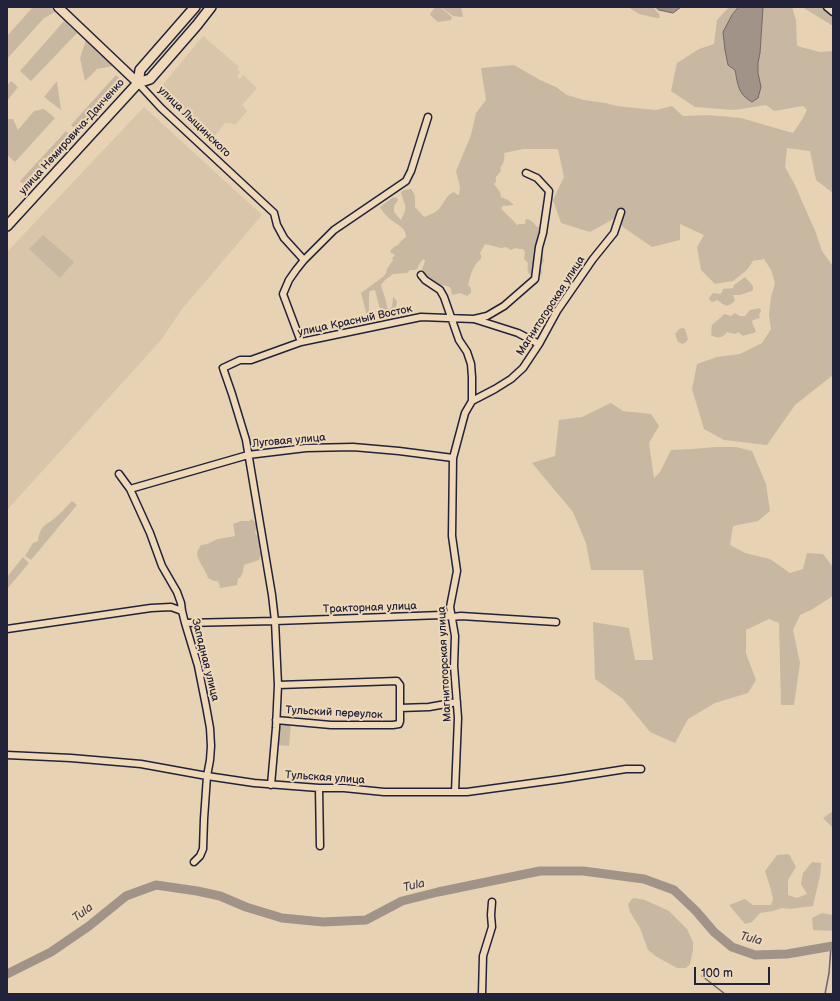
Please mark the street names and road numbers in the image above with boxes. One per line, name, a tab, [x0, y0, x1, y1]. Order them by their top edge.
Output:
street label: улица Немировича-Данченко	[17, 76, 127, 198]
street label: улица Лыщинского	[155, 84, 233, 160]
street label: Магнитогорская улица	[514, 254, 588, 358]
street label: улица Красный Восток	[297, 302, 413, 340]
street label: Луговая улица	[252, 431, 326, 451]
street label: Тракторная улица	[323, 600, 417, 616]
street label: Магнитогорская улица	[435, 606, 455, 722]
street label: Западная улица	[188, 617, 222, 703]
street label: Тульский переулок	[285, 704, 383, 722]
street label: Тульская улица	[285, 769, 365, 787]

